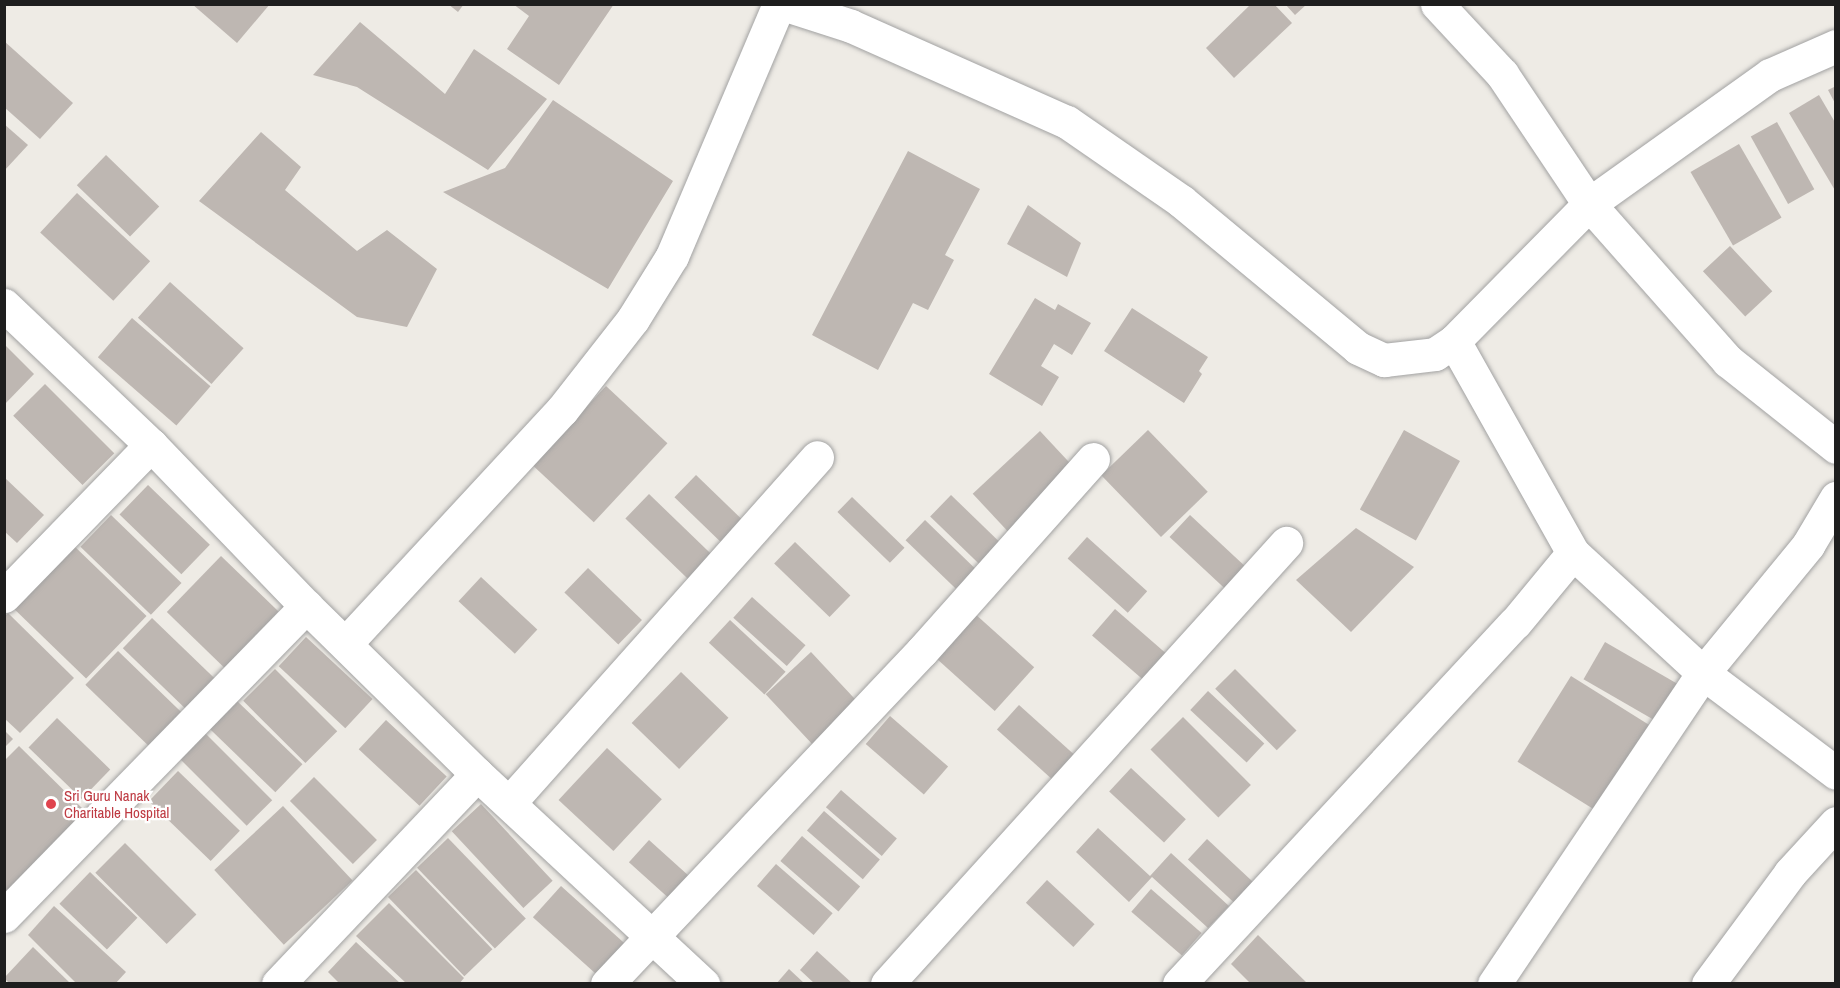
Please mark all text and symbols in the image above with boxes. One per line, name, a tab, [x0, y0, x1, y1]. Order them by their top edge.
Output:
place label: Sri Guru Nanak Charitable Hospital	[64, 786, 169, 821]
marker: Sri Guru Nanak Charitable Hospital	[42, 795, 60, 813]

